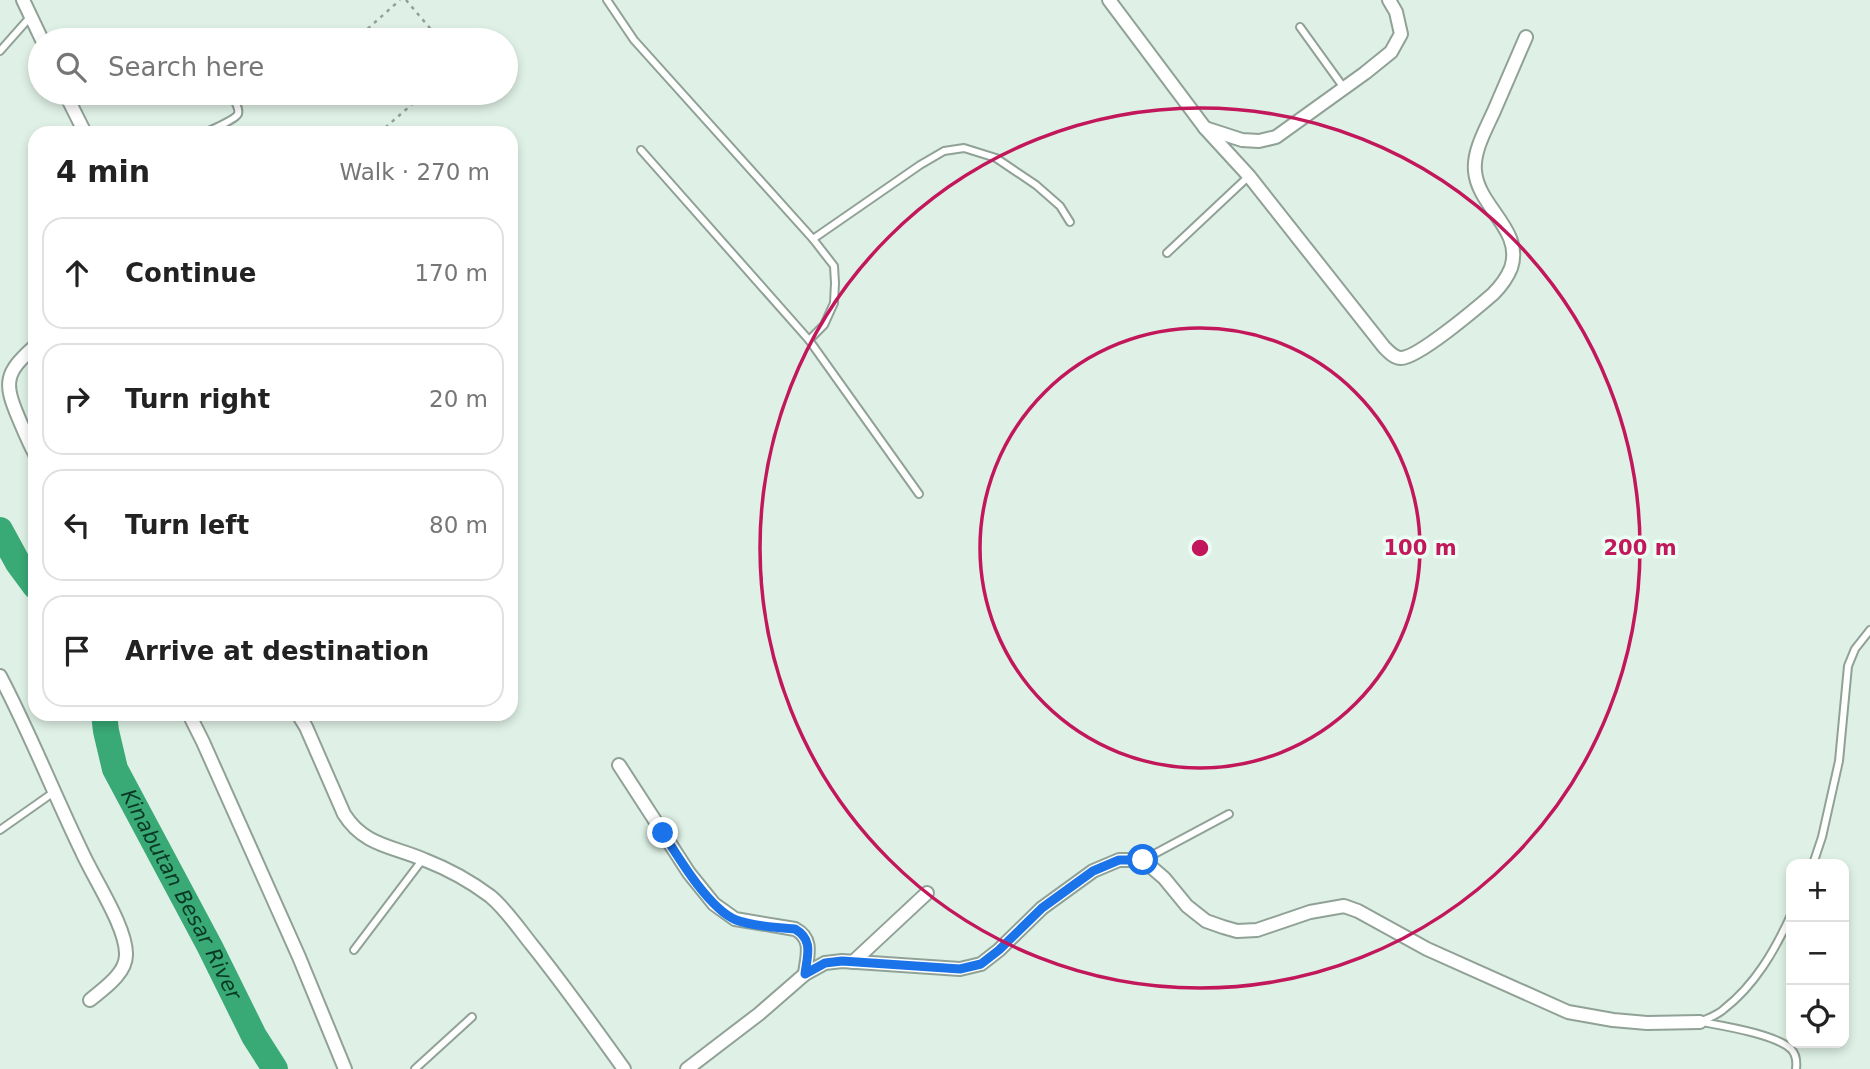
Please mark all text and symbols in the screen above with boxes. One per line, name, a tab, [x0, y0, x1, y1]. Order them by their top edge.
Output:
search box	[28, 28, 518, 105]
icon: search	[52, 48, 90, 86]
text: Search here	[108, 52, 264, 82]
text: 4 min	[56, 154, 150, 189]
text: Walk · 270 m	[339, 159, 490, 185]
icon: ahead	[58, 254, 96, 292]
text: Continue	[125, 258, 256, 288]
text: 170 m	[414, 260, 488, 286]
icon: right	[58, 380, 96, 418]
text: Turn right	[125, 384, 270, 414]
text: 20 m	[429, 386, 488, 412]
icon: left	[58, 506, 96, 544]
text: Turn left	[125, 510, 249, 540]
text: 80 m	[429, 512, 488, 538]
centre of rings	[1188, 536, 1212, 560]
text: 100 m	[1383, 536, 1457, 560]
text: 200 m	[1603, 536, 1677, 560]
icon: arrive	[58, 632, 96, 670]
text: Arrive at destination	[125, 636, 429, 666]
water label: Kinabutan Besar River	[116, 785, 247, 1005]
route end	[647, 817, 678, 848]
route start	[1127, 844, 1158, 875]
map controls	[1786, 859, 1849, 1048]
button: +	[1786, 859, 1849, 922]
button: −	[1786, 922, 1849, 985]
button: locate	[1786, 985, 1849, 1048]

